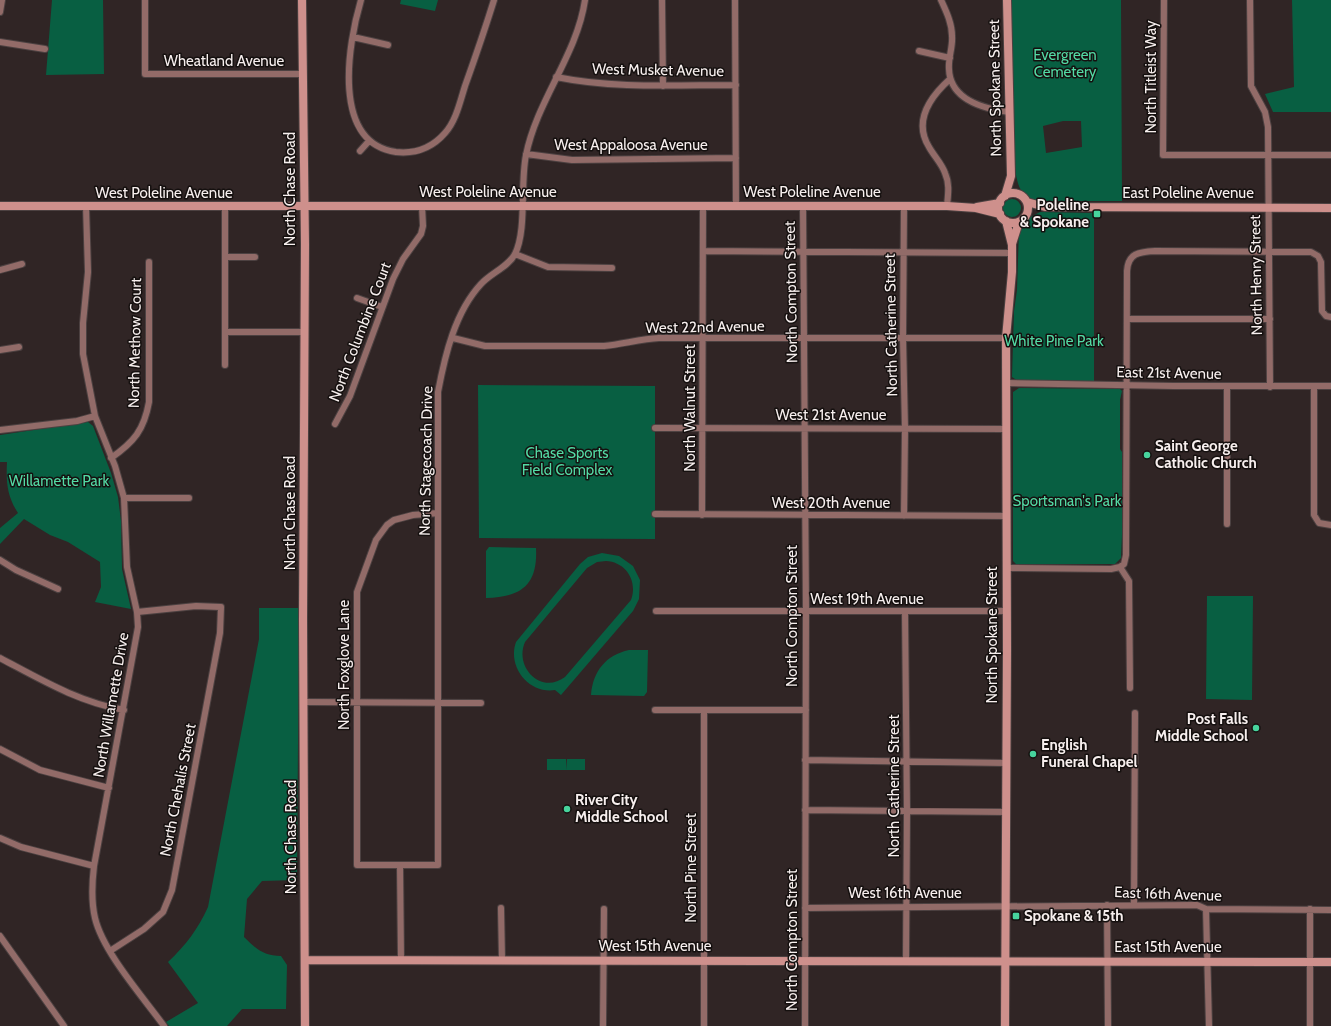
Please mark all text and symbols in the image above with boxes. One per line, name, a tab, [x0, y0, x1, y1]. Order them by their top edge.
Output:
street label: North Spokane Street	[985, 19, 1005, 157]
street label: North Titleist Way	[1142, 20, 1160, 134]
park label: Evergreen Cemetery	[1033, 46, 1097, 81]
street label: Wheatland Avenue	[164, 52, 285, 70]
street label: West Musket Avenue	[592, 60, 724, 80]
street label: North Chase Road	[281, 132, 299, 246]
street label: West Appaloosa Avenue	[554, 136, 708, 154]
street label: West Poleline Avenue	[419, 183, 557, 201]
street label: West Poleline Avenue	[743, 183, 881, 201]
street label: West Poleline Avenue	[95, 184, 233, 202]
street label: East Poleline Avenue	[1122, 184, 1254, 202]
place label: Poleline & Spokane	[1020, 196, 1089, 231]
marker: Poleline & Spokane	[1092, 209, 1102, 219]
street label: North Henry Street	[1246, 215, 1266, 335]
street label: North Compton Street	[781, 221, 801, 363]
street label: North Catherine Street	[881, 253, 901, 397]
street label: North Columbine Court	[325, 260, 395, 404]
street label: North Methow Court	[125, 278, 145, 408]
street label: West 22nd Avenue	[645, 317, 765, 337]
park label: White Pine Park	[1004, 332, 1104, 350]
street label: North Walnut Street	[681, 344, 699, 472]
street label: East 21st Avenue	[1116, 363, 1222, 383]
street label: North Stagecoach Drive	[416, 386, 436, 536]
street label: West 21st Avenue	[776, 406, 887, 424]
place label: Saint George Catholic Church	[1155, 437, 1257, 472]
park label: Chase Sports Field Complex	[522, 444, 612, 479]
marker: Saint George Catholic Church	[1142, 450, 1152, 460]
street label: North Chase Road	[281, 456, 299, 570]
park label: Willamette Park	[9, 472, 110, 490]
park label: Sportsman's Park	[1013, 492, 1122, 510]
street label: West 20th Avenue	[772, 494, 891, 512]
street label: North Compton Street	[783, 545, 801, 687]
street label: North Spokane Street	[983, 566, 1001, 704]
street label: West 19th Avenue	[810, 590, 924, 608]
street label: North Foxglove Lane	[335, 600, 353, 730]
street label: North Willamette Drive	[89, 631, 133, 779]
place label: Post Falls Middle School	[1155, 710, 1248, 745]
street label: North Catherine Street	[885, 715, 903, 857]
street label: North Chehalis Street	[156, 722, 200, 858]
marker: Post Falls Middle School	[1251, 723, 1261, 733]
place label: English Funeral Chapel	[1041, 736, 1138, 771]
marker: English Funeral Chapel	[1028, 749, 1038, 759]
street label: North Chase Road	[282, 780, 300, 894]
place label: River City Middle School	[575, 791, 668, 826]
marker: River City Middle School	[562, 804, 572, 814]
street label: North Pine Street	[682, 813, 700, 923]
street label: North Compton Street	[783, 869, 801, 1011]
street label: East 16th Avenue	[1114, 883, 1222, 905]
street label: West 16th Avenue	[848, 884, 962, 902]
place label: Spokane & 15th	[1024, 907, 1124, 925]
marker: Spokane & 15th	[1011, 911, 1021, 921]
street label: West 15th Avenue	[598, 937, 712, 955]
street label: East 15th Avenue	[1114, 938, 1222, 956]

